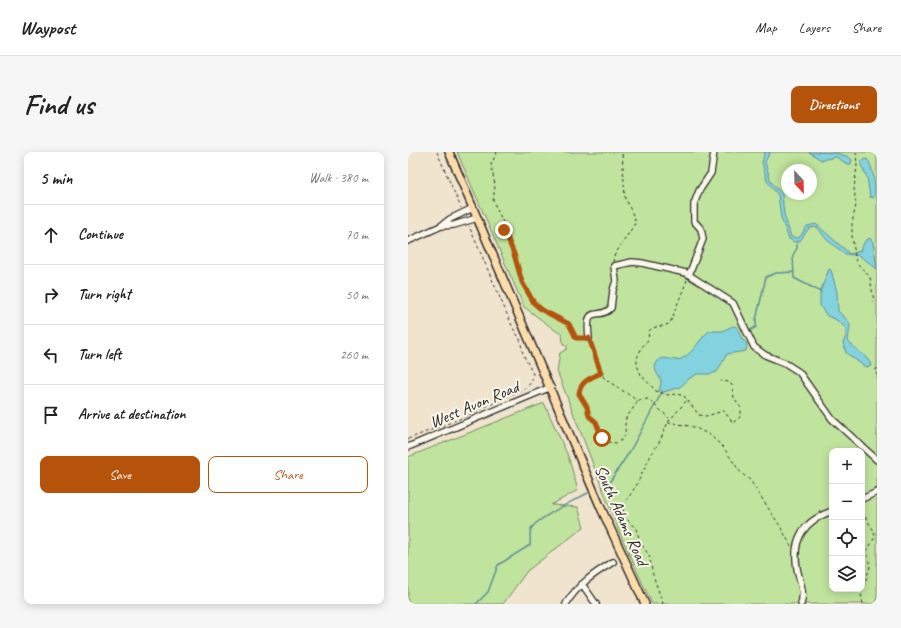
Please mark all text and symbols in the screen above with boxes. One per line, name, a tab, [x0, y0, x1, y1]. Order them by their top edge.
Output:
text: Waypost	[20, 16, 75, 40]
text: Map	[755, 19, 777, 36]
text: Layers	[799, 19, 830, 36]
text: Share	[852, 19, 881, 36]
button: Directions	[791, 86, 877, 123]
text: Find us	[24, 87, 94, 122]
north arrow	[781, 164, 817, 200]
text: 5 min	[40, 168, 72, 189]
text: Walk · 380 m	[309, 170, 368, 186]
route end	[495, 221, 513, 239]
icon: ahead	[40, 224, 62, 246]
text: Continue	[78, 225, 123, 244]
text: 70 m	[346, 227, 368, 243]
icon: right	[40, 284, 62, 306]
text: Turn right	[78, 285, 131, 304]
text: 50 m	[346, 287, 368, 303]
icon: left	[40, 344, 62, 366]
text: Turn left	[78, 345, 121, 364]
text: 260 m	[340, 347, 368, 363]
street label: West Avon Road	[427, 375, 525, 433]
icon: arrive	[40, 404, 62, 426]
text: Arrive at destination	[78, 405, 185, 424]
route start	[593, 429, 611, 447]
map controls	[829, 448, 865, 592]
button: +	[829, 448, 865, 484]
button: Save	[40, 456, 200, 493]
button: Share	[208, 456, 368, 493]
street label: South Adams Road	[590, 462, 654, 571]
button: −	[829, 484, 865, 520]
button: locate	[829, 520, 865, 556]
button: layers	[829, 556, 865, 592]

